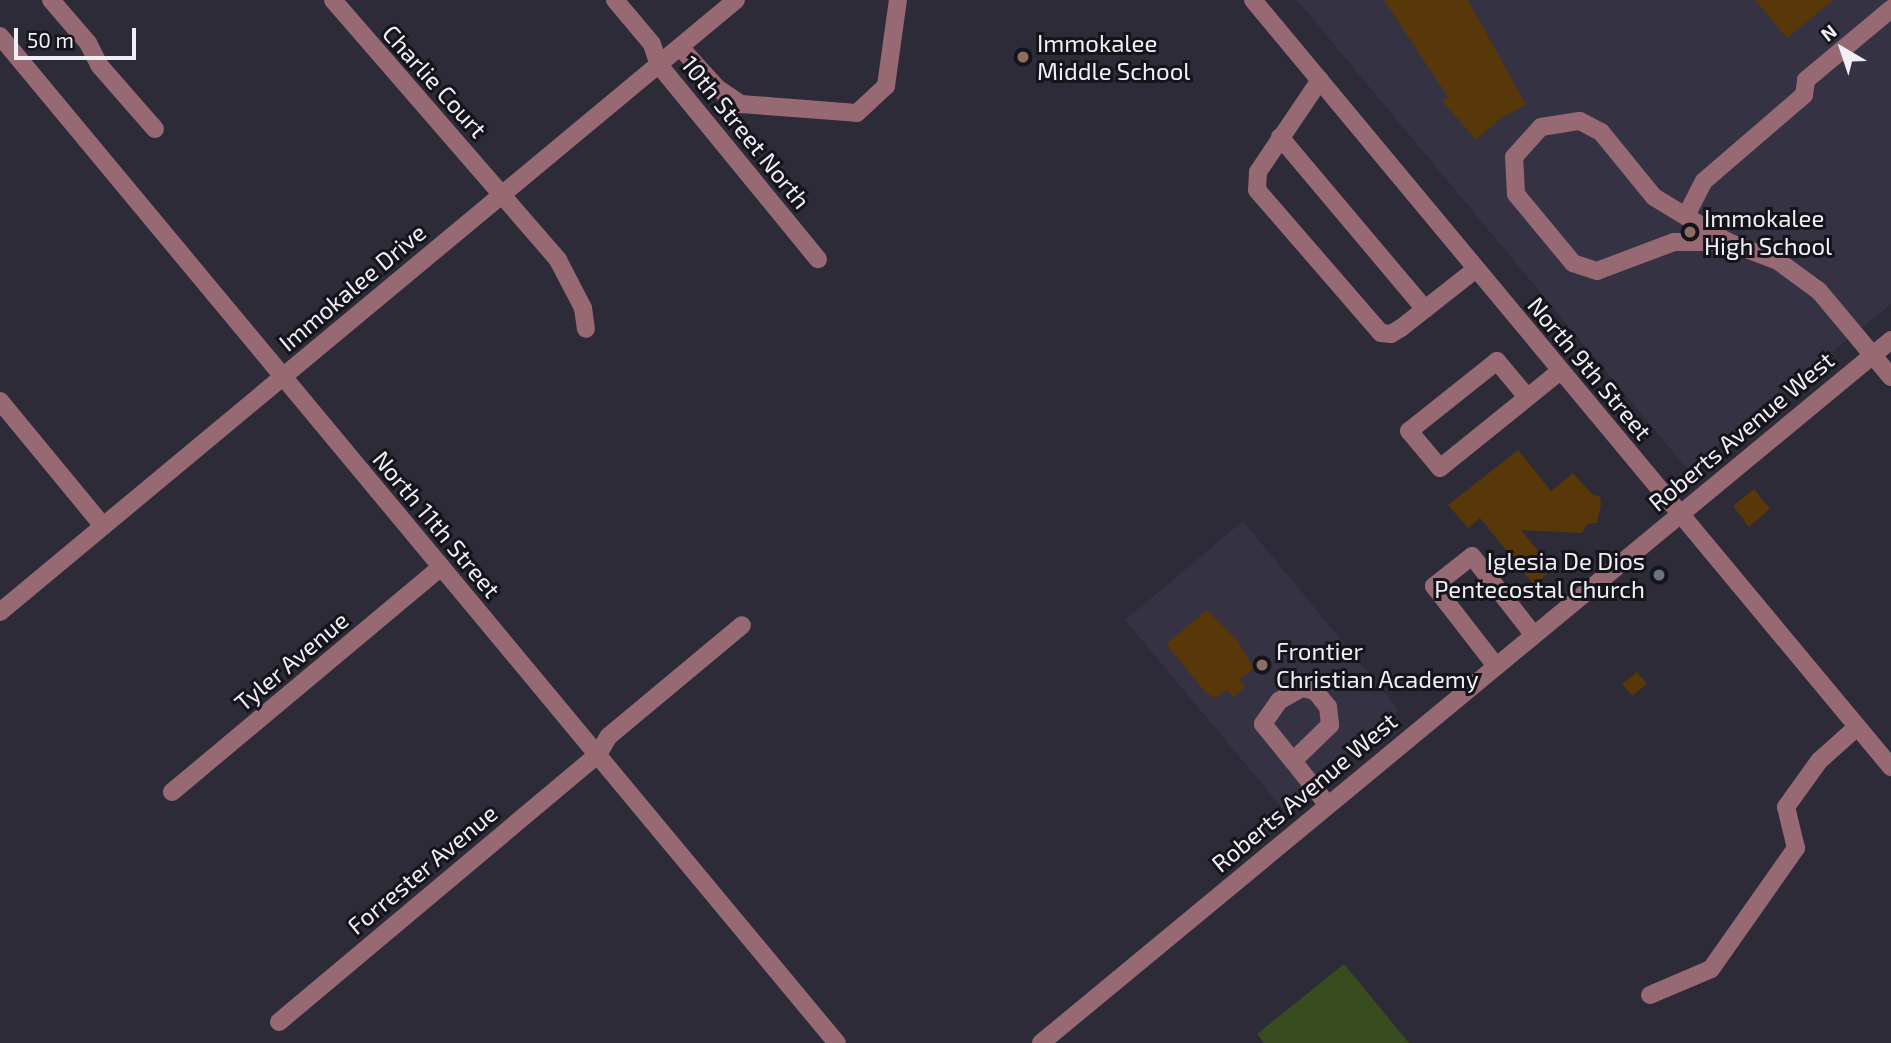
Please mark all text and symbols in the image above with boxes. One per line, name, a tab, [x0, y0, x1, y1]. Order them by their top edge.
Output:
scale bar	[18, 14, 140, 58]
north arrow	[1807, 14, 1877, 84]
street label: Charlie Court	[377, 19, 493, 143]
text: N	[1816, 19, 1841, 46]
text: 50 m	[27, 27, 74, 52]
place label: Immokalee Middle School	[1037, 29, 1190, 85]
marker: Immokalee Middle School	[1015, 49, 1031, 65]
street label: 10th Street North	[676, 50, 816, 214]
place label: Immokalee High School	[1704, 204, 1832, 260]
street label: Immokalee Drive	[273, 217, 431, 357]
marker: Immokalee High School	[1682, 224, 1698, 240]
street label: North 9th Street	[1522, 291, 1658, 445]
street label: Roberts Avenue West	[1642, 345, 1840, 517]
street label: North 11th Street	[367, 445, 507, 603]
place label: Iglesia De Dios Pentecostal Church	[1434, 547, 1645, 603]
marker: Iglesia De Dios Pentecostal Church	[1651, 567, 1667, 583]
street label: Tyler Avenue	[228, 605, 354, 717]
place label: Frontier Christian Academy	[1276, 637, 1479, 693]
marker: Frontier Christian Academy	[1254, 657, 1270, 673]
street label: Roberts Avenue West	[1205, 706, 1403, 878]
street label: Forrester Avenue	[341, 798, 503, 940]

